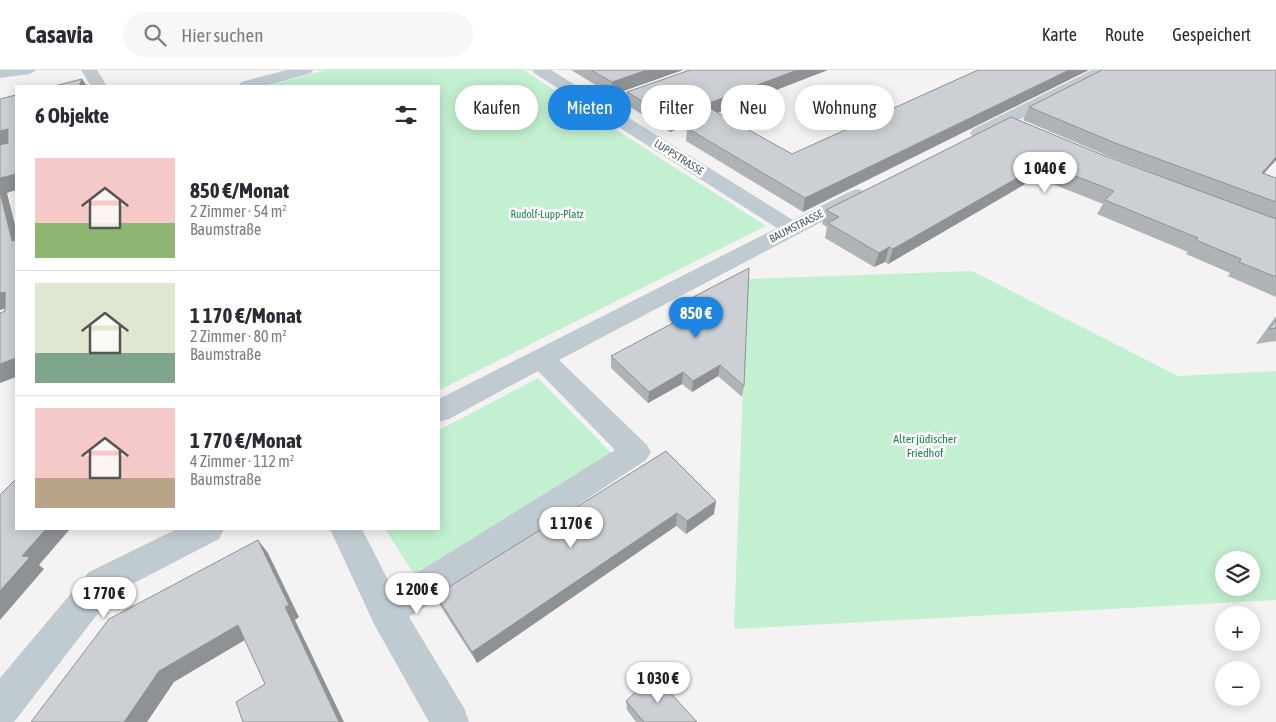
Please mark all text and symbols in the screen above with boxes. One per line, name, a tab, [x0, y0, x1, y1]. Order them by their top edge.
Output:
search box	[123, 12, 473, 57]
text: Casavia	[25, 21, 93, 48]
icon: search	[141, 21, 169, 49]
text: Hier suchen	[181, 24, 263, 46]
text: Karte	[1042, 24, 1077, 45]
text: Route	[1105, 24, 1144, 45]
text: Gespeichert	[1172, 24, 1251, 45]
chip: Kaufen	[455, 85, 538, 130]
chip: Mieten	[548, 85, 631, 130]
chip: Filter	[641, 85, 711, 130]
chip: Neu	[721, 85, 785, 130]
chip: Wohnung	[795, 85, 894, 130]
icon: filters	[392, 101, 420, 129]
text: 6 Objekte	[35, 103, 109, 127]
street label: LUPPSTRASSE	[652, 137, 706, 177]
pin: 1 040 €	[999, 152, 1091, 194]
text: 1 040 €	[1024, 159, 1066, 177]
icon: home	[75, 178, 135, 238]
text: 850 €/Monat	[190, 178, 289, 202]
text: 2 Zimmer · 54 m²	[190, 202, 287, 220]
street label: BAUMSTRASSE	[767, 207, 825, 245]
park label: Rudolf-Lupp-Platz	[510, 208, 584, 220]
text: Baumstraße	[190, 220, 261, 238]
pin: 850 €	[661, 296, 731, 339]
icon: home	[75, 303, 135, 363]
text: 1 170 €/Monat	[190, 303, 302, 327]
text: 850 €	[680, 304, 712, 322]
text: 2 Zimmer · 80 m²	[190, 327, 287, 345]
text: Baumstraße	[190, 345, 261, 363]
icon: home	[75, 428, 135, 488]
text: 1 770 €/Monat	[190, 428, 302, 452]
park label: Alter jüdischer Friedhof	[893, 432, 957, 460]
text: 4 Zimmer · 112 m²	[190, 452, 294, 470]
text: Baumstraße	[190, 470, 261, 488]
pin: 1 170 €	[525, 506, 617, 549]
text: 1 170 €	[550, 514, 592, 532]
map controls	[1215, 551, 1260, 706]
button: layers	[1215, 551, 1260, 596]
pin: 1 200 €	[371, 572, 463, 615]
pin: 1 770 €	[58, 576, 150, 619]
text: 1 200 €	[396, 580, 438, 598]
text: 1 770 €	[83, 584, 125, 602]
button: +	[1215, 606, 1260, 651]
button: −	[1215, 661, 1260, 706]
pin: 1 030 €	[612, 662, 704, 704]
text: 1 030 €	[637, 669, 679, 687]

